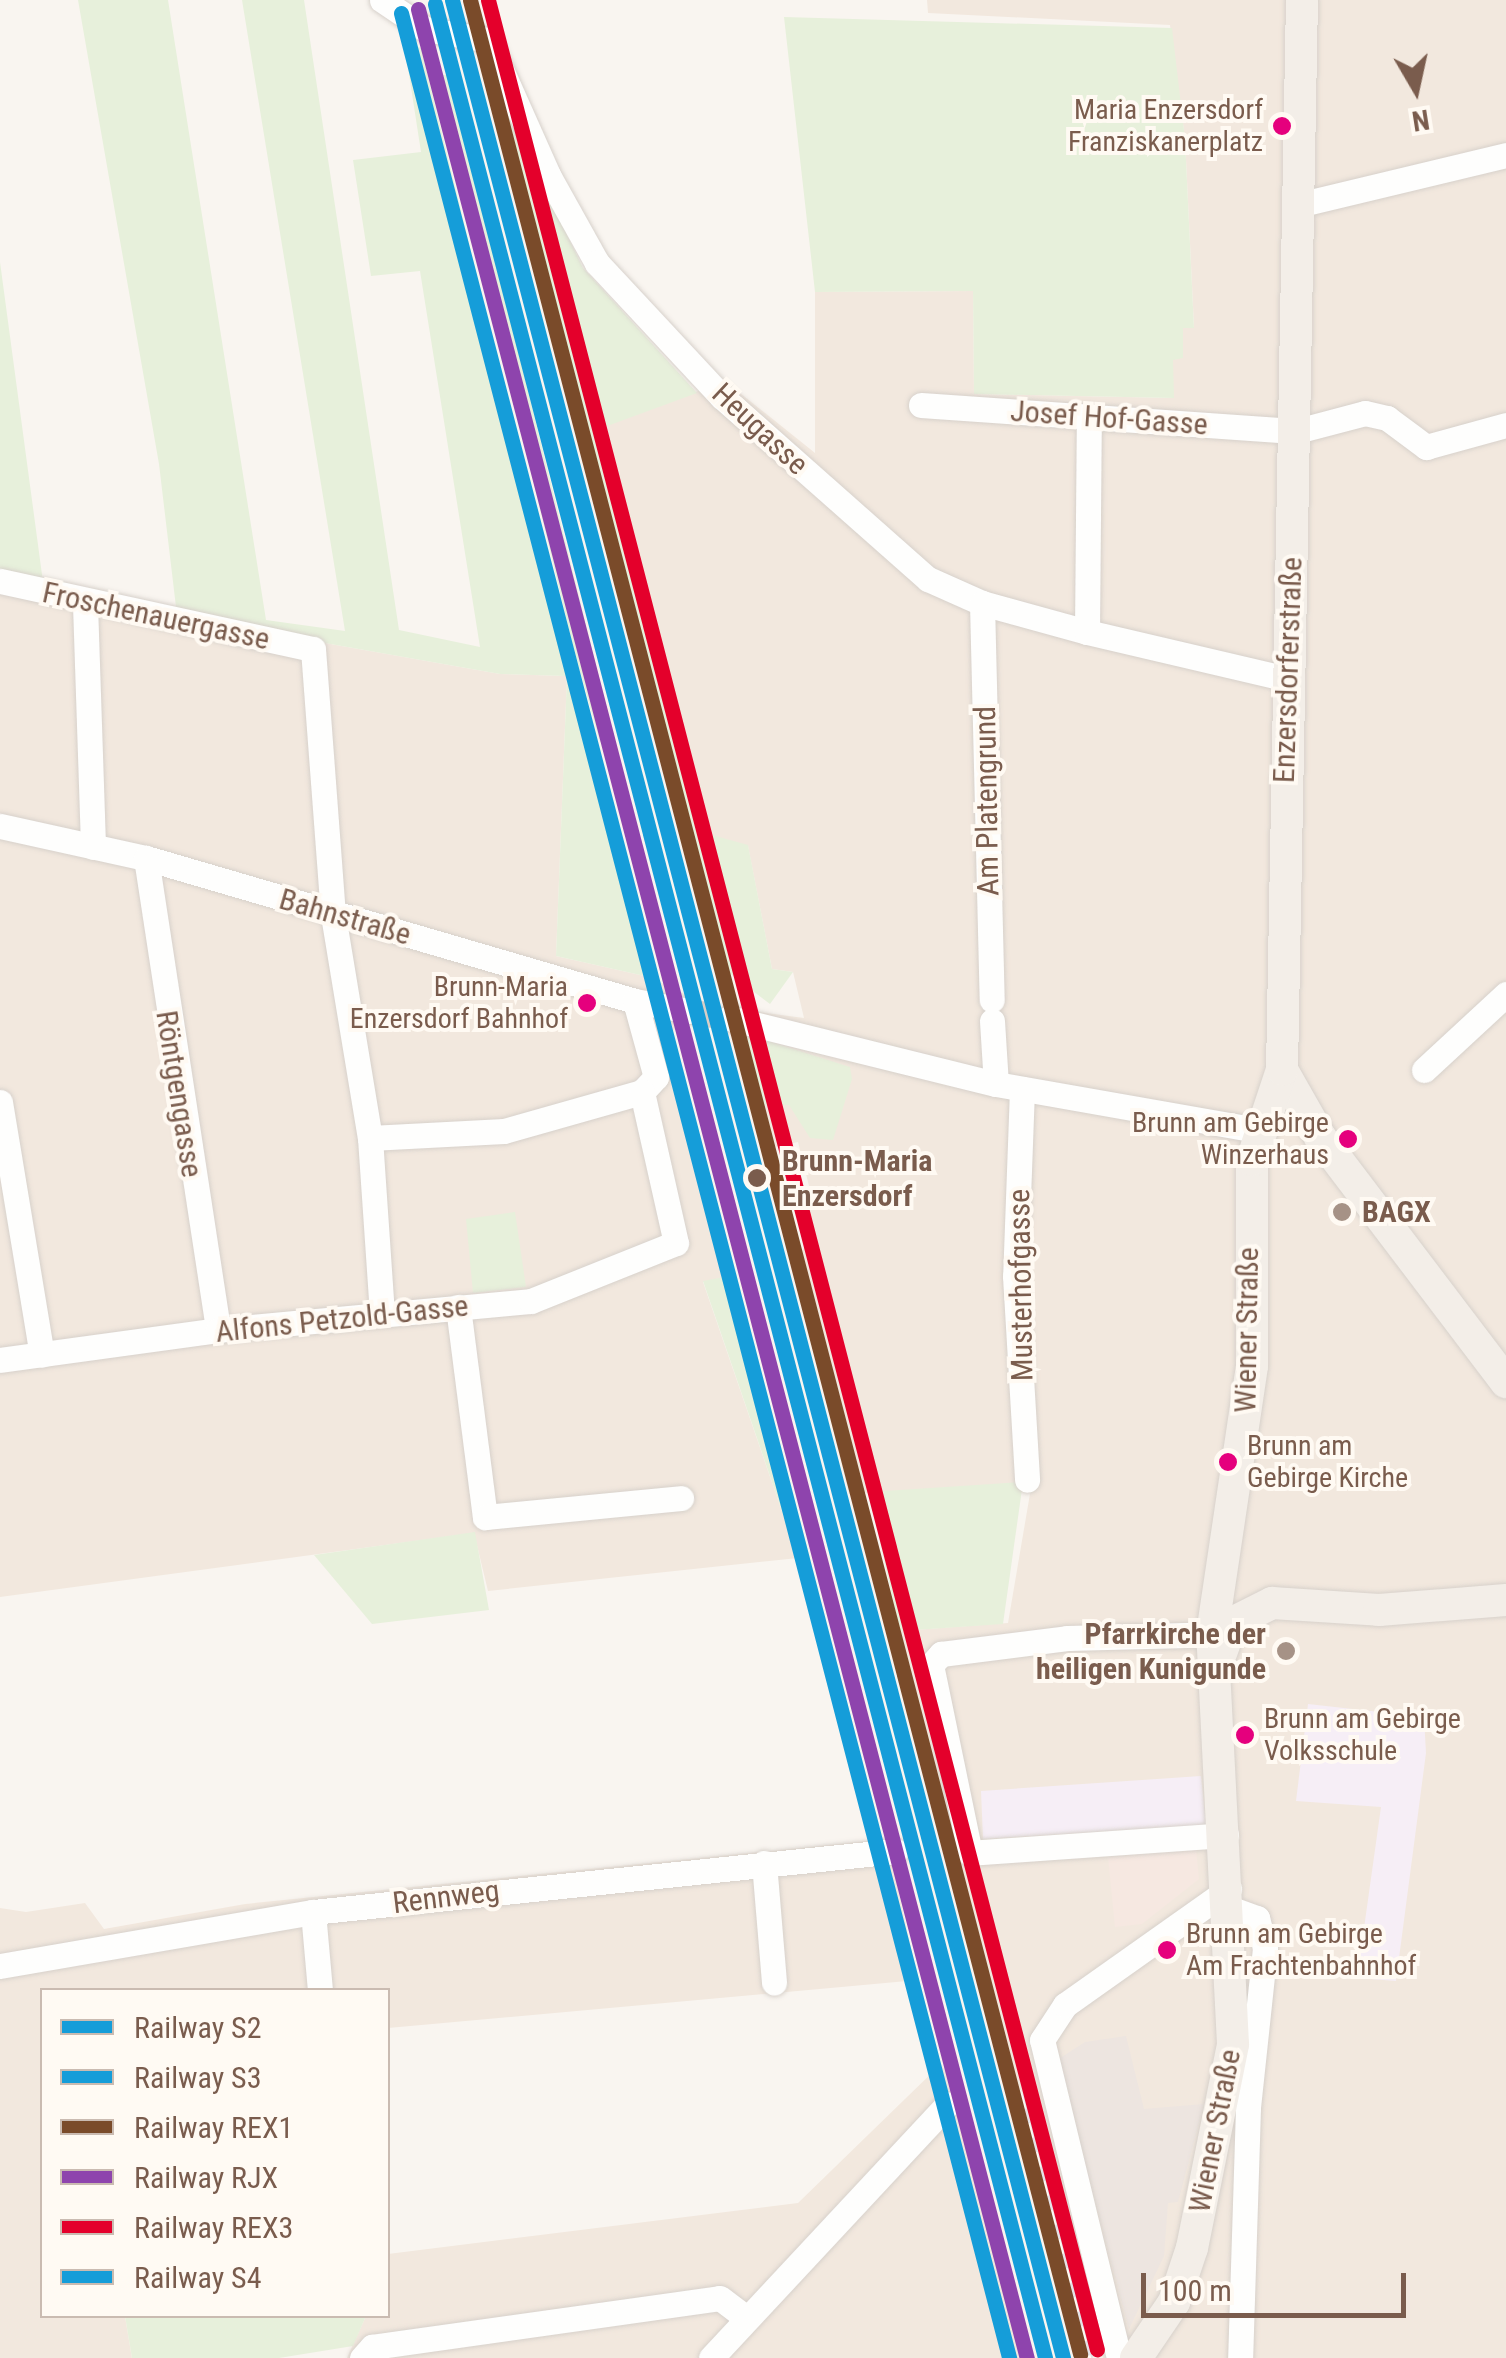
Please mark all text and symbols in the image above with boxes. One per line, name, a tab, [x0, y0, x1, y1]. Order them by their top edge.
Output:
north arrow	[1366, 40, 1466, 140]
place label: Maria Enzersdorf Franziskanerplatz	[1068, 93, 1263, 159]
text: N	[1410, 102, 1432, 138]
marker: Maria Enzersdorf Franziskanerplatz	[1272, 116, 1292, 136]
street label: Heugasse	[705, 376, 815, 482]
street label: Josef Hof-Gasse	[1009, 393, 1209, 443]
street label: Enzersdorferstraße	[1266, 556, 1310, 784]
street label: Froschenauergasse	[39, 574, 273, 658]
street label: Am Platengrund	[967, 706, 1007, 896]
street label: Bahnstraße	[275, 881, 415, 953]
place label: Brunn-Maria Enzersdorf Bahnhof	[350, 970, 568, 1036]
marker: Brunn-Maria Enzersdorf Bahnhof	[577, 993, 597, 1013]
street label: Röntgengasse	[148, 1008, 210, 1180]
place label: Brunn am Gebirge Winzerhaus	[1132, 1106, 1329, 1172]
marker: Brunn am Gebirge Winzerhaus	[1338, 1129, 1358, 1149]
place label: Brunn-Maria Enzersdorf	[782, 1143, 932, 1214]
marker: Brunn-Maria Enzersdorf	[741, 1162, 773, 1194]
street label: Musterhofgasse	[1001, 1189, 1041, 1381]
place label: BAGX	[1362, 1194, 1431, 1230]
marker: BAGX	[1331, 1201, 1353, 1223]
street label: Wiener Straße	[1228, 1247, 1266, 1413]
street label: Alfons Petzold-Gasse	[214, 1288, 470, 1350]
place label: Brunn am Gebirge Kirche	[1247, 1429, 1408, 1495]
marker: Brunn am Gebirge Kirche	[1218, 1452, 1238, 1472]
place label: Pfarrkirche der heiligen Kunigunde	[1036, 1616, 1266, 1686]
marker: Pfarrkirche der heiligen Kunigunde	[1275, 1640, 1297, 1662]
place label: Brunn am Gebirge Volksschule	[1264, 1702, 1461, 1768]
marker: Brunn am Gebirge Volksschule	[1235, 1725, 1255, 1745]
street label: Rennweg	[391, 1873, 501, 1921]
place label: Brunn am Gebirge Am Frachtenbahnhof	[1186, 1917, 1416, 1983]
marker: Brunn am Gebirge Am Frachtenbahnhof	[1157, 1940, 1177, 1960]
legend	[40, 1988, 390, 2318]
text: Railway S2	[134, 2010, 261, 2045]
street label: Wiener Straße	[1182, 2046, 1248, 2216]
text: Railway S3	[134, 2060, 261, 2095]
text: Railway REX1	[134, 2110, 293, 2145]
text: Railway RJX	[134, 2160, 278, 2195]
text: Railway REX3	[134, 2210, 293, 2245]
scale bar	[1146, 2253, 1411, 2315]
text: Railway S4	[134, 2260, 261, 2295]
text: 100 m	[1158, 2273, 1232, 2308]

